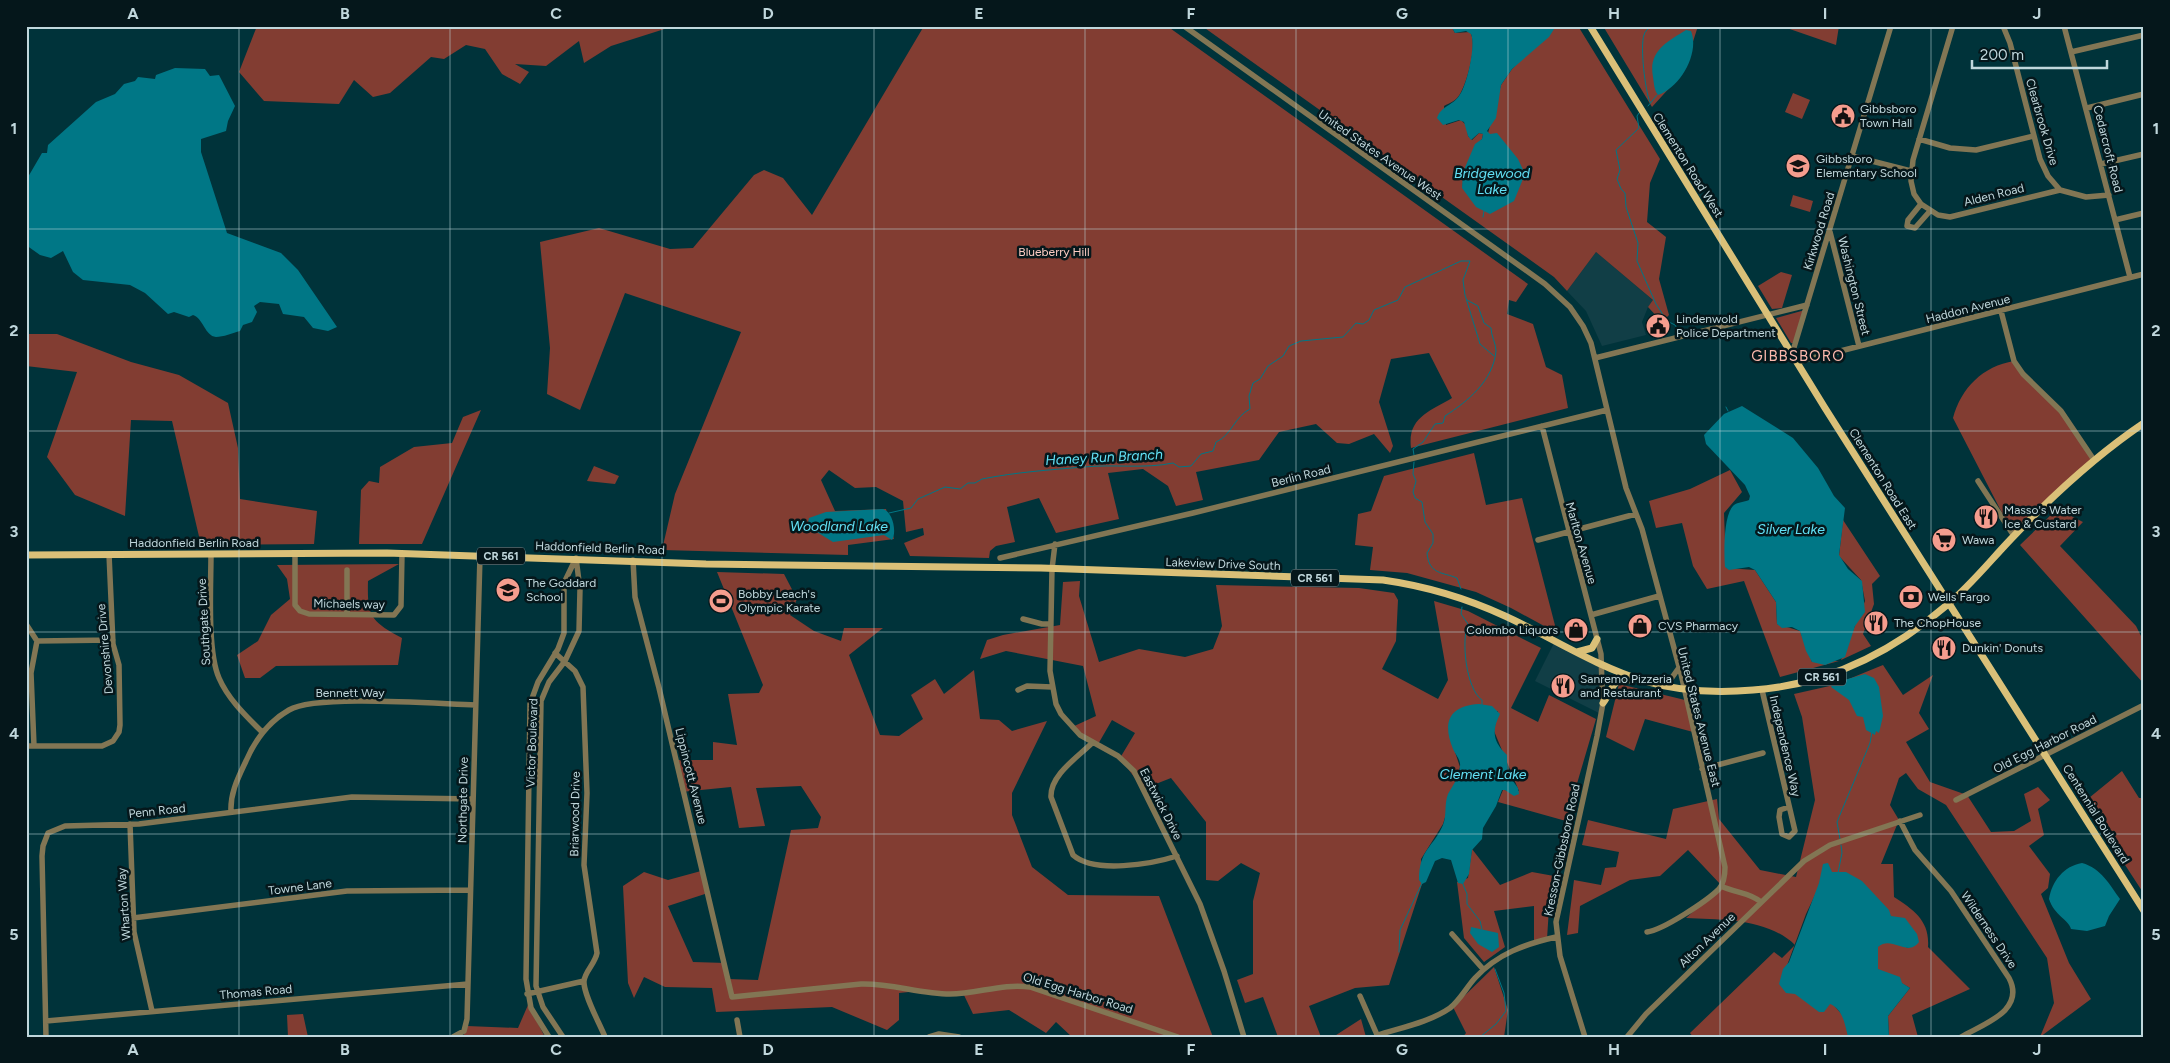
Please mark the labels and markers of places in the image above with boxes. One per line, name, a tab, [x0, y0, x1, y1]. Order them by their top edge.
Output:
place label: Gibbsboro Town Hall	[1860, 102, 1917, 130]
public building icon: Gibbsboro Town Hall	[1830, 103, 1856, 129]
place label: Gibbsboro Elementary School	[1816, 152, 1917, 180]
school or university icon: Gibbsboro Elementary School	[1785, 153, 1811, 179]
place label: Lindenwold Police Department	[1676, 312, 1776, 340]
public building icon: Lindenwold Police Department	[1645, 313, 1671, 339]
place label: Masso's Water Ice & Custard	[2004, 503, 2082, 531]
restaurant icon: Masso's Water Ice & Custard	[1973, 504, 1999, 530]
supermarket icon: Wawa	[1931, 527, 1957, 553]
place label: Wawa	[1962, 533, 1994, 547]
place label: The Goddard School	[526, 576, 596, 604]
school or university icon: The Goddard School	[495, 577, 521, 603]
bank icon: Wells Fargo	[1898, 584, 1924, 610]
place label: Bobby Leach's Olympic Karate	[738, 587, 821, 615]
sports icon: Bobby Leach's Olympic Karate	[708, 588, 734, 614]
place label: Wells Fargo	[1928, 590, 1990, 604]
restaurant icon: The ChopHouse	[1863, 610, 1889, 636]
shop icon: CVS Pharmacy	[1627, 613, 1653, 639]
place label: The ChopHouse	[1894, 616, 1981, 630]
shop icon: Colombo Liquors	[1563, 617, 1589, 643]
place label: CVS Pharmacy	[1658, 619, 1739, 633]
place label: Colombo Liquors	[1466, 623, 1558, 637]
restaurant icon: Dunkin' Donuts	[1931, 635, 1957, 661]
place label: Dunkin' Donuts	[1962, 641, 2043, 655]
place label: Sanremo Pizzeria and Restaurant	[1580, 672, 1672, 700]
restaurant icon: Sanremo Pizzeria and Restaurant	[1550, 673, 1576, 699]

